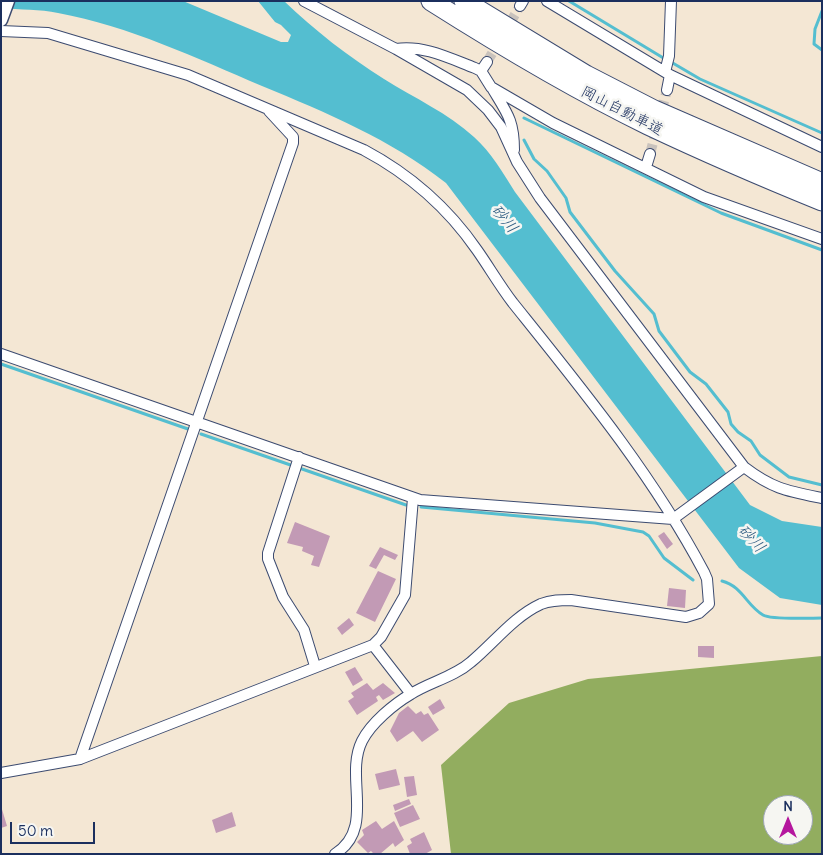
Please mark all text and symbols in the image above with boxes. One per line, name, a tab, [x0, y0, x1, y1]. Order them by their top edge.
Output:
street label: 岡山自動車道	[578, 83, 666, 139]
water label: 砂川	[486, 201, 522, 237]
water label: 砂川	[733, 521, 769, 557]
north arrow	[763, 795, 813, 845]
text: N	[783, 797, 793, 815]
scale bar	[12, 812, 98, 844]
text: 50 m	[18, 821, 53, 840]

